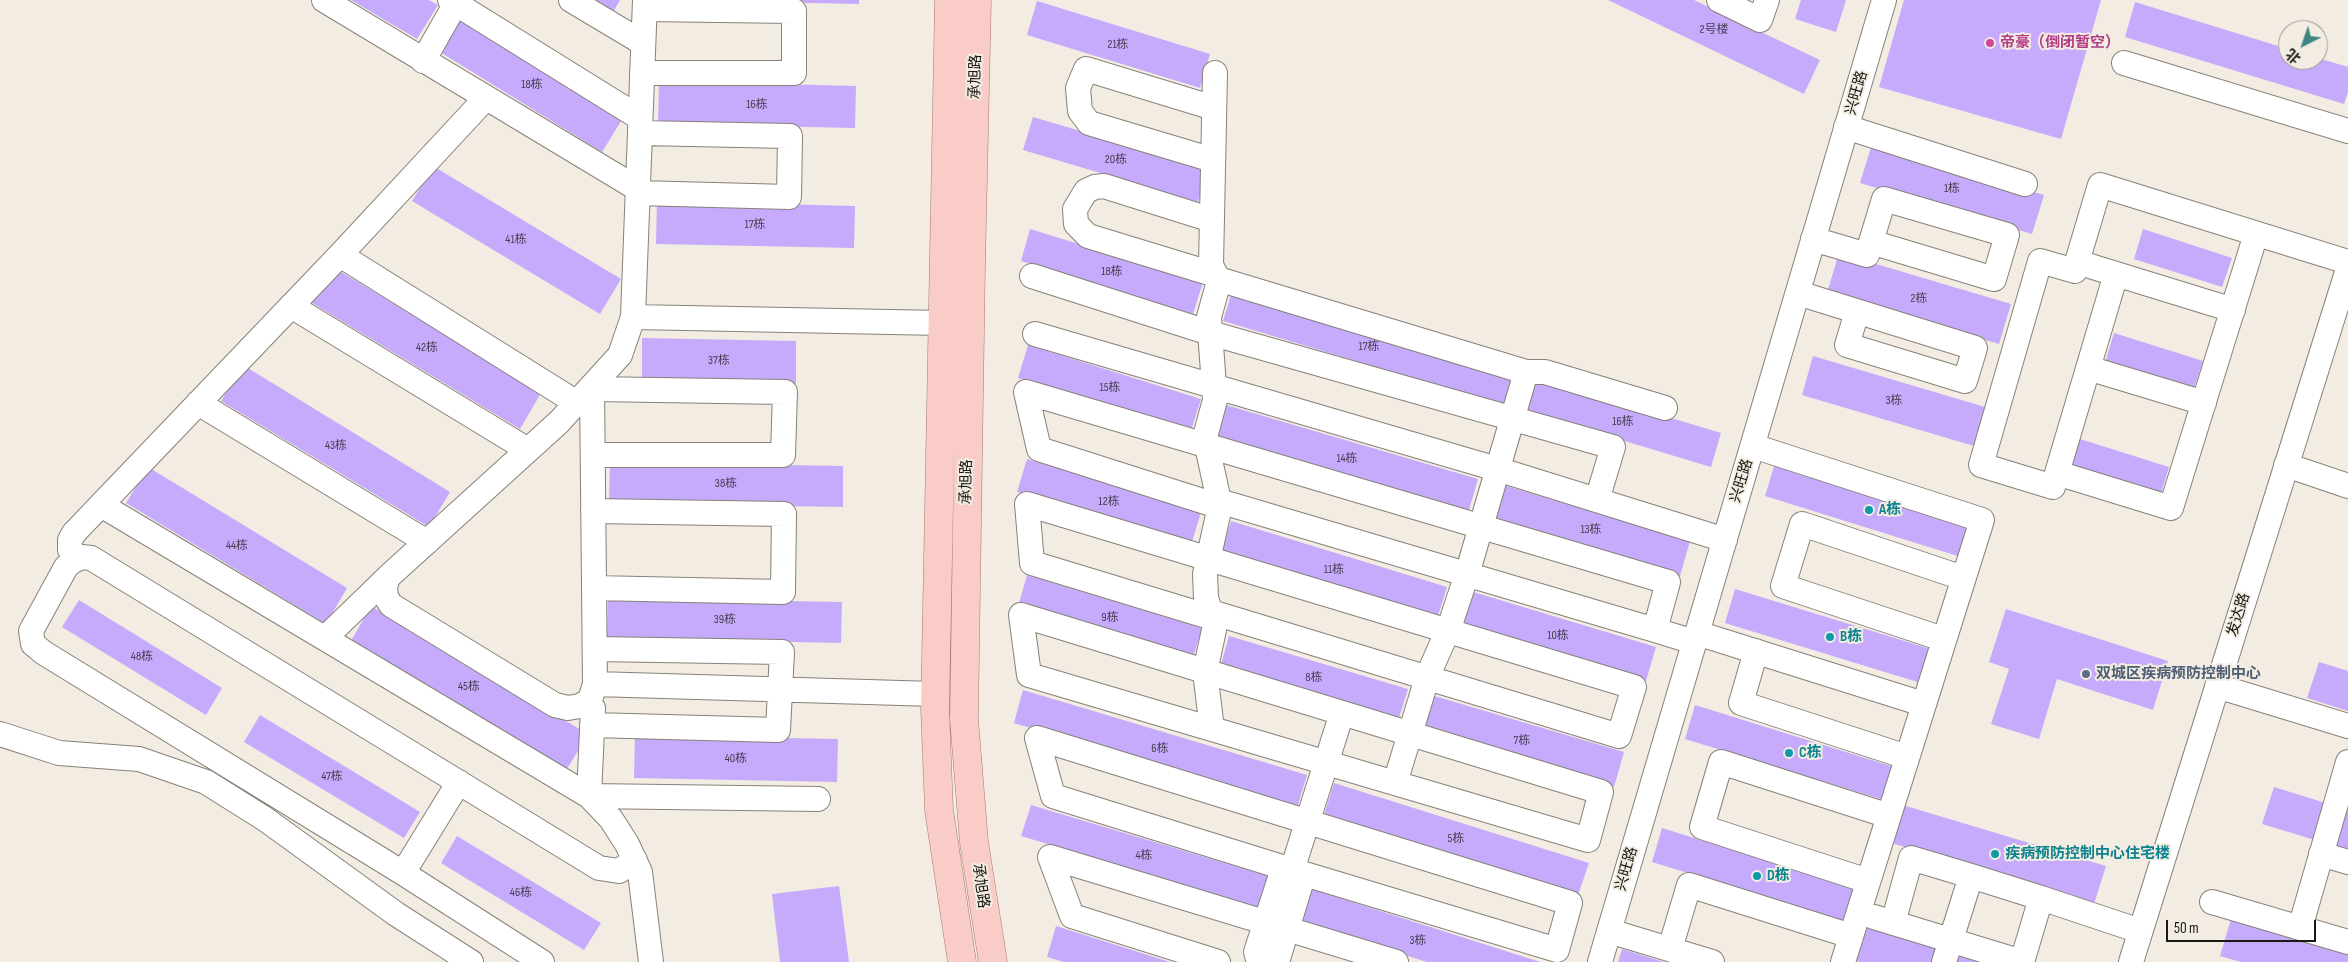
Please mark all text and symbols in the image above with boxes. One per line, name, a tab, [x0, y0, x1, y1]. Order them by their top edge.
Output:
north arrow	[2278, 20, 2328, 70]
house number: 2号楼	[1700, 23, 1728, 37]
place label: 帝豪（倒闭暂空）	[2000, 34, 2120, 52]
marker: 帝豪（倒闭暂空）	[1984, 37, 1996, 49]
house number: 21栋	[1107, 38, 1129, 52]
text: 北	[2283, 45, 2304, 67]
street label: 承旭路	[967, 54, 985, 100]
street label: 兴旺路	[1842, 69, 1872, 117]
house number: 18栋	[521, 78, 543, 92]
house number: 16栋	[746, 98, 768, 112]
house number: 20栋	[1105, 153, 1127, 167]
house number: 1栋	[1944, 182, 1960, 196]
house number: 17栋	[745, 218, 765, 232]
house number: 41栋	[505, 233, 527, 247]
house number: 18栋	[1101, 265, 1123, 279]
house number: 2栋	[1911, 292, 1927, 306]
house number: 17栋	[1359, 340, 1379, 354]
house number: 42栋	[416, 341, 438, 355]
house number: 37栋	[708, 354, 730, 368]
house number: 15栋	[1099, 381, 1121, 395]
house number: 3栋	[1885, 394, 1903, 408]
house number: 16栋	[1612, 415, 1634, 429]
house number: 43栋	[325, 439, 347, 453]
house number: 14栋	[1336, 452, 1358, 466]
street label: 兴旺路	[1727, 457, 1757, 505]
street label: 承旭路	[958, 459, 976, 505]
house number: 38栋	[715, 477, 737, 491]
house number: 12栋	[1098, 495, 1120, 509]
place label: A栋	[1879, 501, 1901, 519]
marker: A栋	[1863, 504, 1875, 516]
house number: 13栋	[1580, 523, 1602, 537]
house number: 44栋	[226, 539, 248, 553]
house number: 11栋	[1324, 563, 1344, 577]
street label: 发达路	[2224, 591, 2254, 639]
house number: 9栋	[1101, 611, 1119, 625]
house number: 39栋	[714, 613, 736, 627]
place label: B栋	[1840, 628, 1862, 646]
house number: 10栋	[1547, 629, 1569, 643]
marker: B栋	[1824, 631, 1836, 643]
house number: 48栋	[131, 650, 153, 664]
place label: 双城区疾病预防控制中心	[2096, 665, 2261, 683]
marker: 双城区疾病预防控制中心	[2080, 668, 2092, 680]
house number: 8栋	[1305, 671, 1323, 685]
house number: 45栋	[458, 680, 480, 694]
house number: 7栋	[1514, 734, 1530, 748]
house number: 6栋	[1151, 742, 1169, 756]
place label: C栋	[1799, 744, 1822, 762]
marker: C栋	[1783, 747, 1795, 759]
house number: 40栋	[725, 752, 747, 766]
house number: 47栋	[321, 770, 343, 784]
house number: 5栋	[1448, 832, 1464, 846]
street label: 兴旺路	[1612, 845, 1642, 893]
place label: 疾病预防控制中心住宅楼	[2005, 845, 2170, 863]
marker: 疾病预防控制中心住宅楼	[1989, 848, 2001, 860]
house number: 4栋	[1135, 849, 1153, 863]
street label: 承旭路	[968, 862, 992, 910]
place label: D栋	[1767, 867, 1790, 885]
marker: D栋	[1751, 870, 1763, 882]
house number: 46栋	[510, 886, 532, 900]
scale bar	[2168, 910, 2318, 942]
text: 50 m	[2174, 919, 2199, 938]
house number: 3栋	[1409, 934, 1427, 948]

